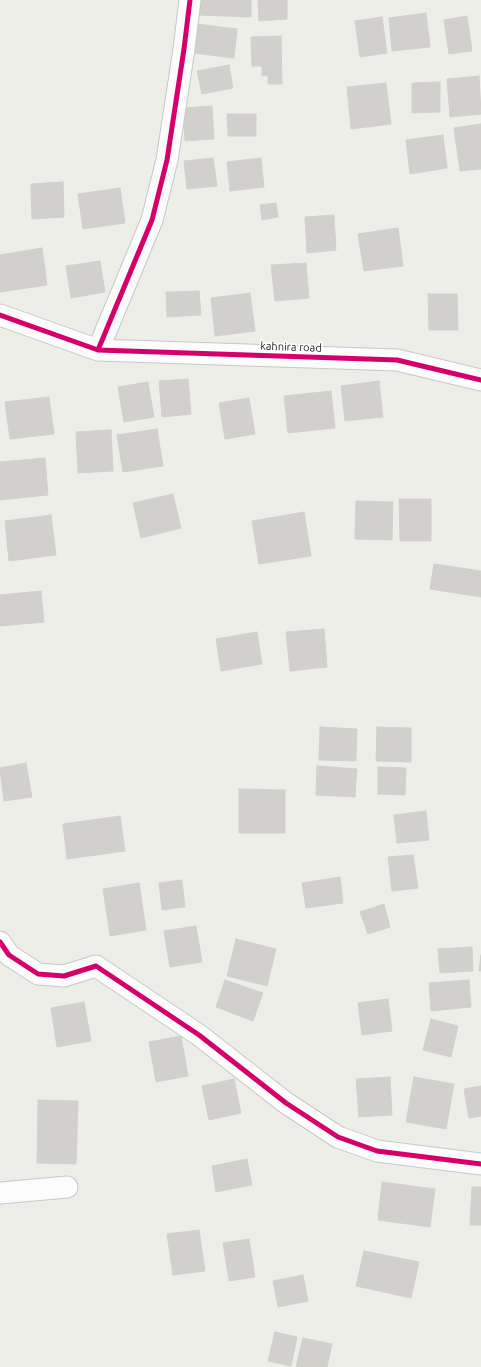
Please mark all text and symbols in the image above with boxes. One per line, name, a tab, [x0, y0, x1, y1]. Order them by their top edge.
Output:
street label: kahnira road	[260, 339, 322, 355]

